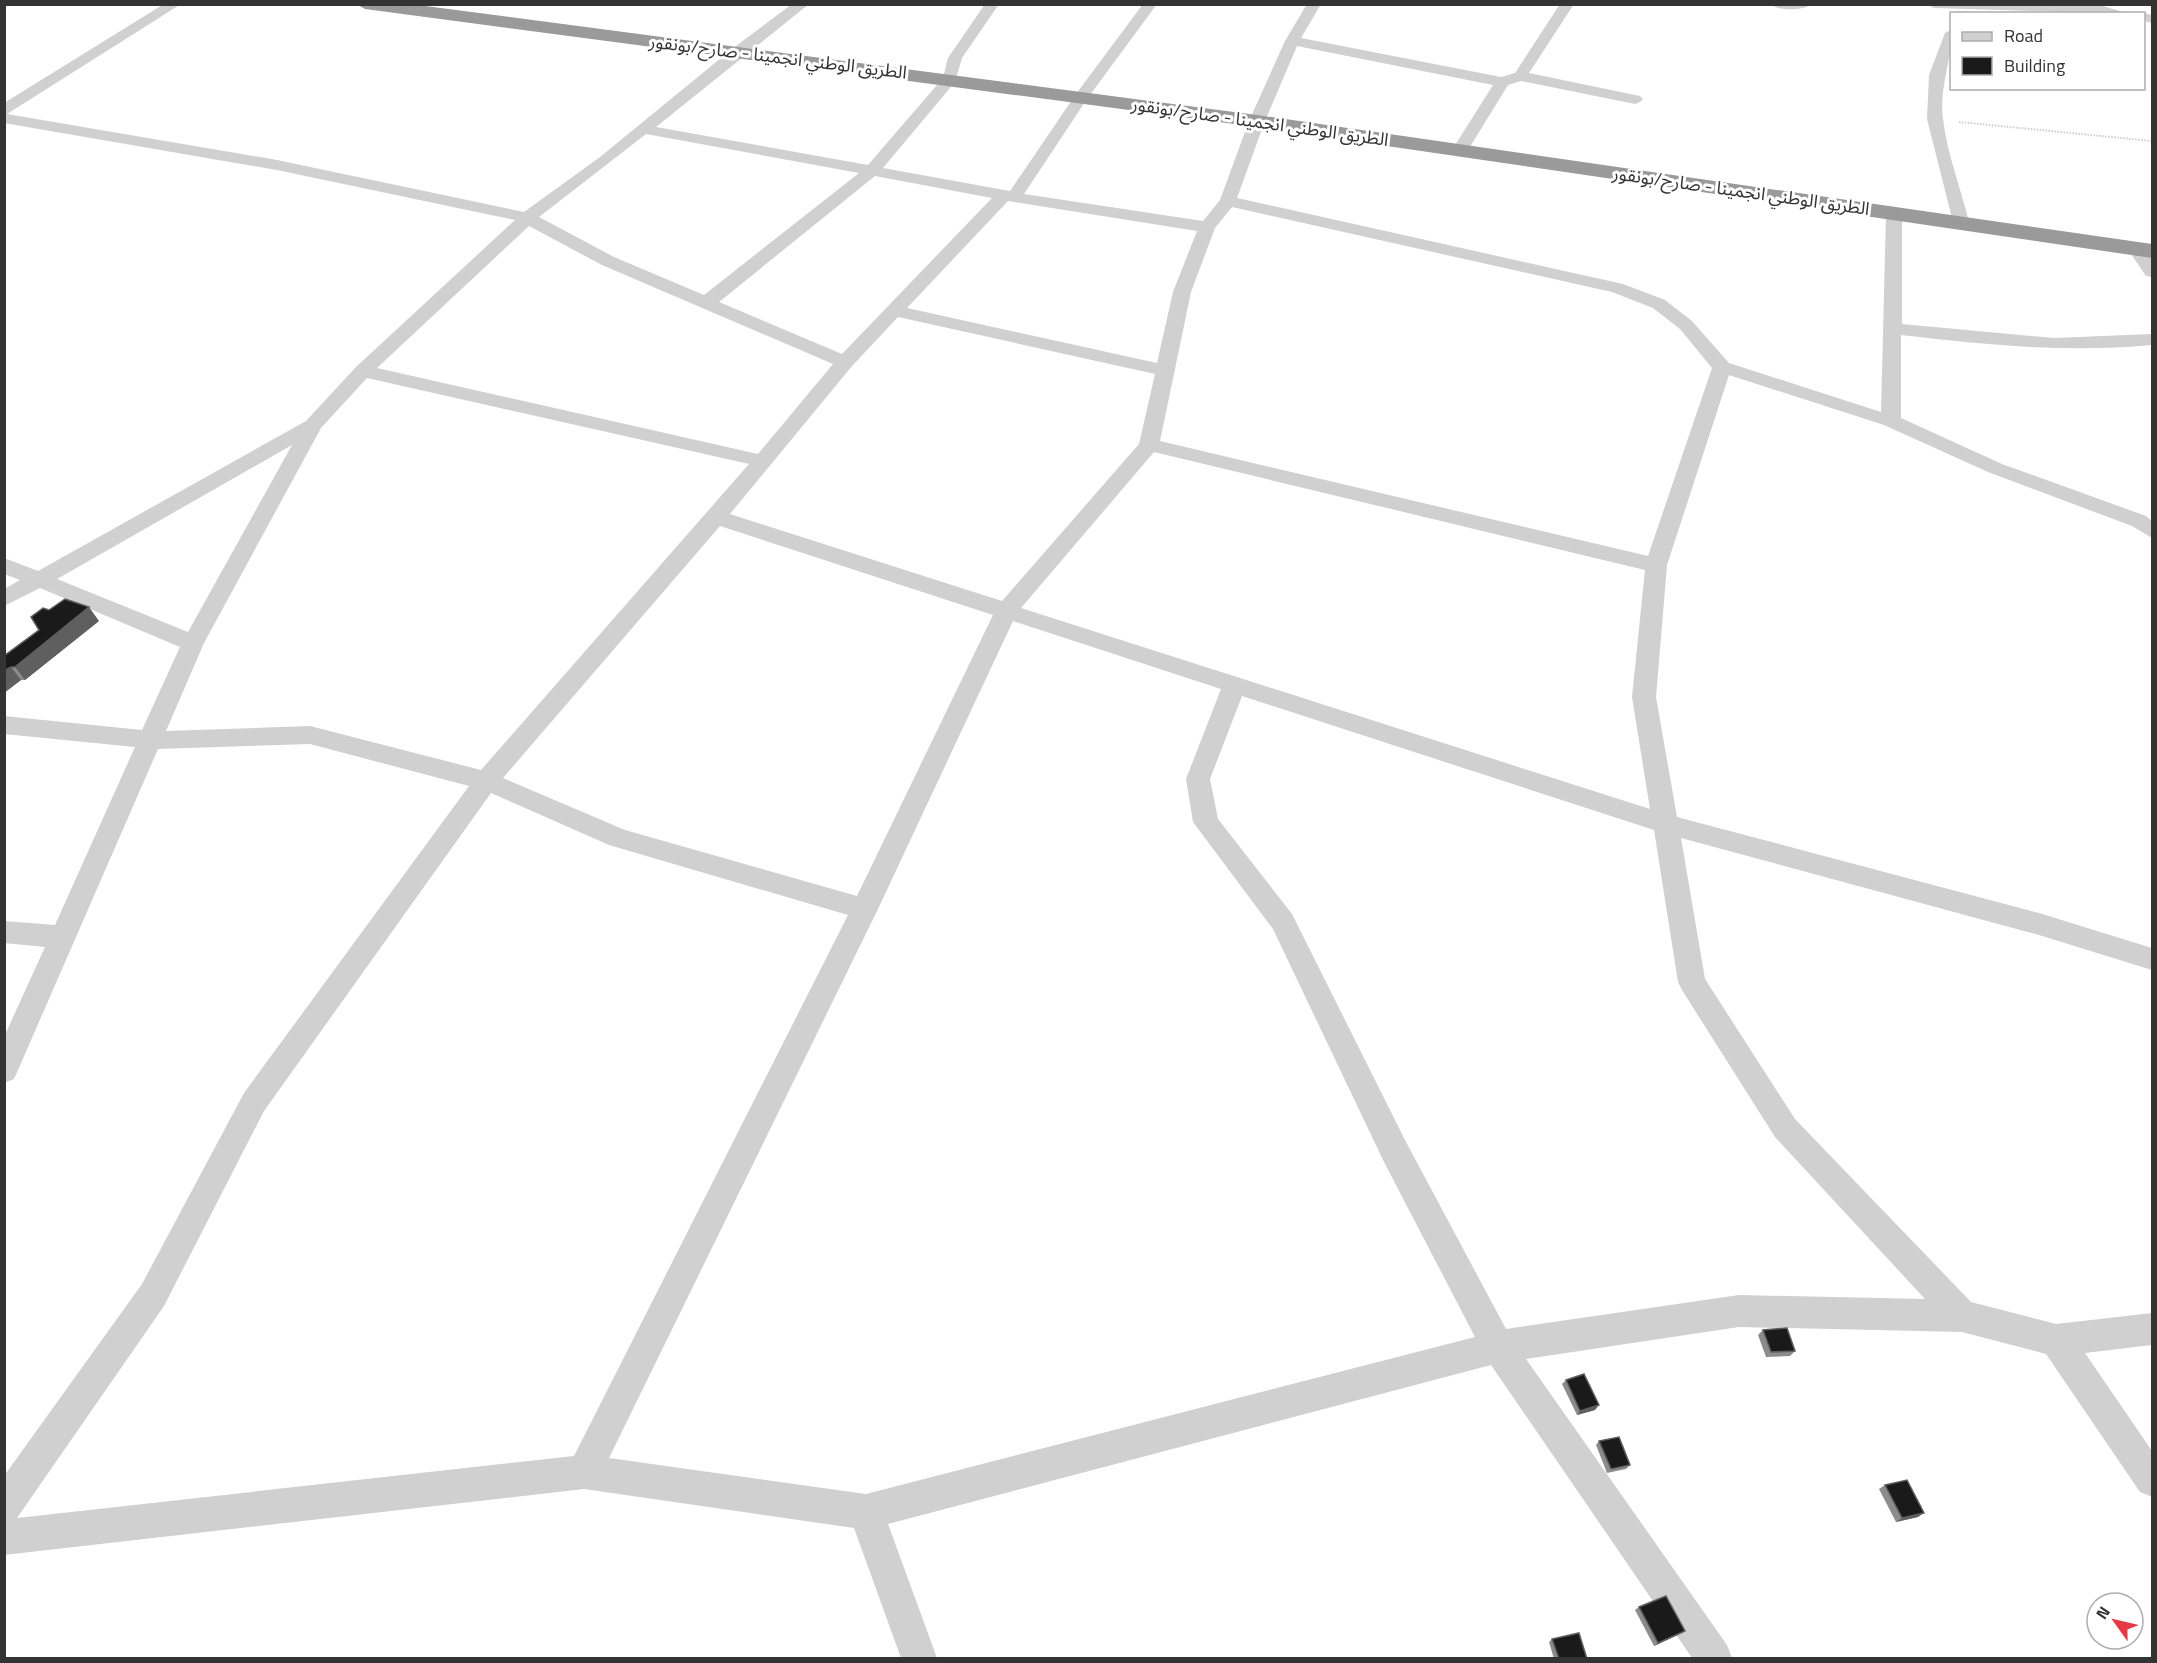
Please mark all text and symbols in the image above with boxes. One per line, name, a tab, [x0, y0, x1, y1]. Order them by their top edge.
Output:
legend	[1950, 12, 2145, 90]
text: Road	[2004, 22, 2043, 49]
street label: الطريق الوطني انجمينا - صارح/بونقور	[647, 27, 908, 86]
text: Building	[2004, 52, 2065, 79]
street label: الطريق الوطني انجمينا - صارح/بونقور	[1129, 90, 1390, 153]
street label: الطريق الوطني انجمينا - صارح/بونقور	[1610, 159, 1871, 222]
north arrow	[2085, 1591, 2145, 1651]
text: N	[2090, 1601, 2116, 1624]

